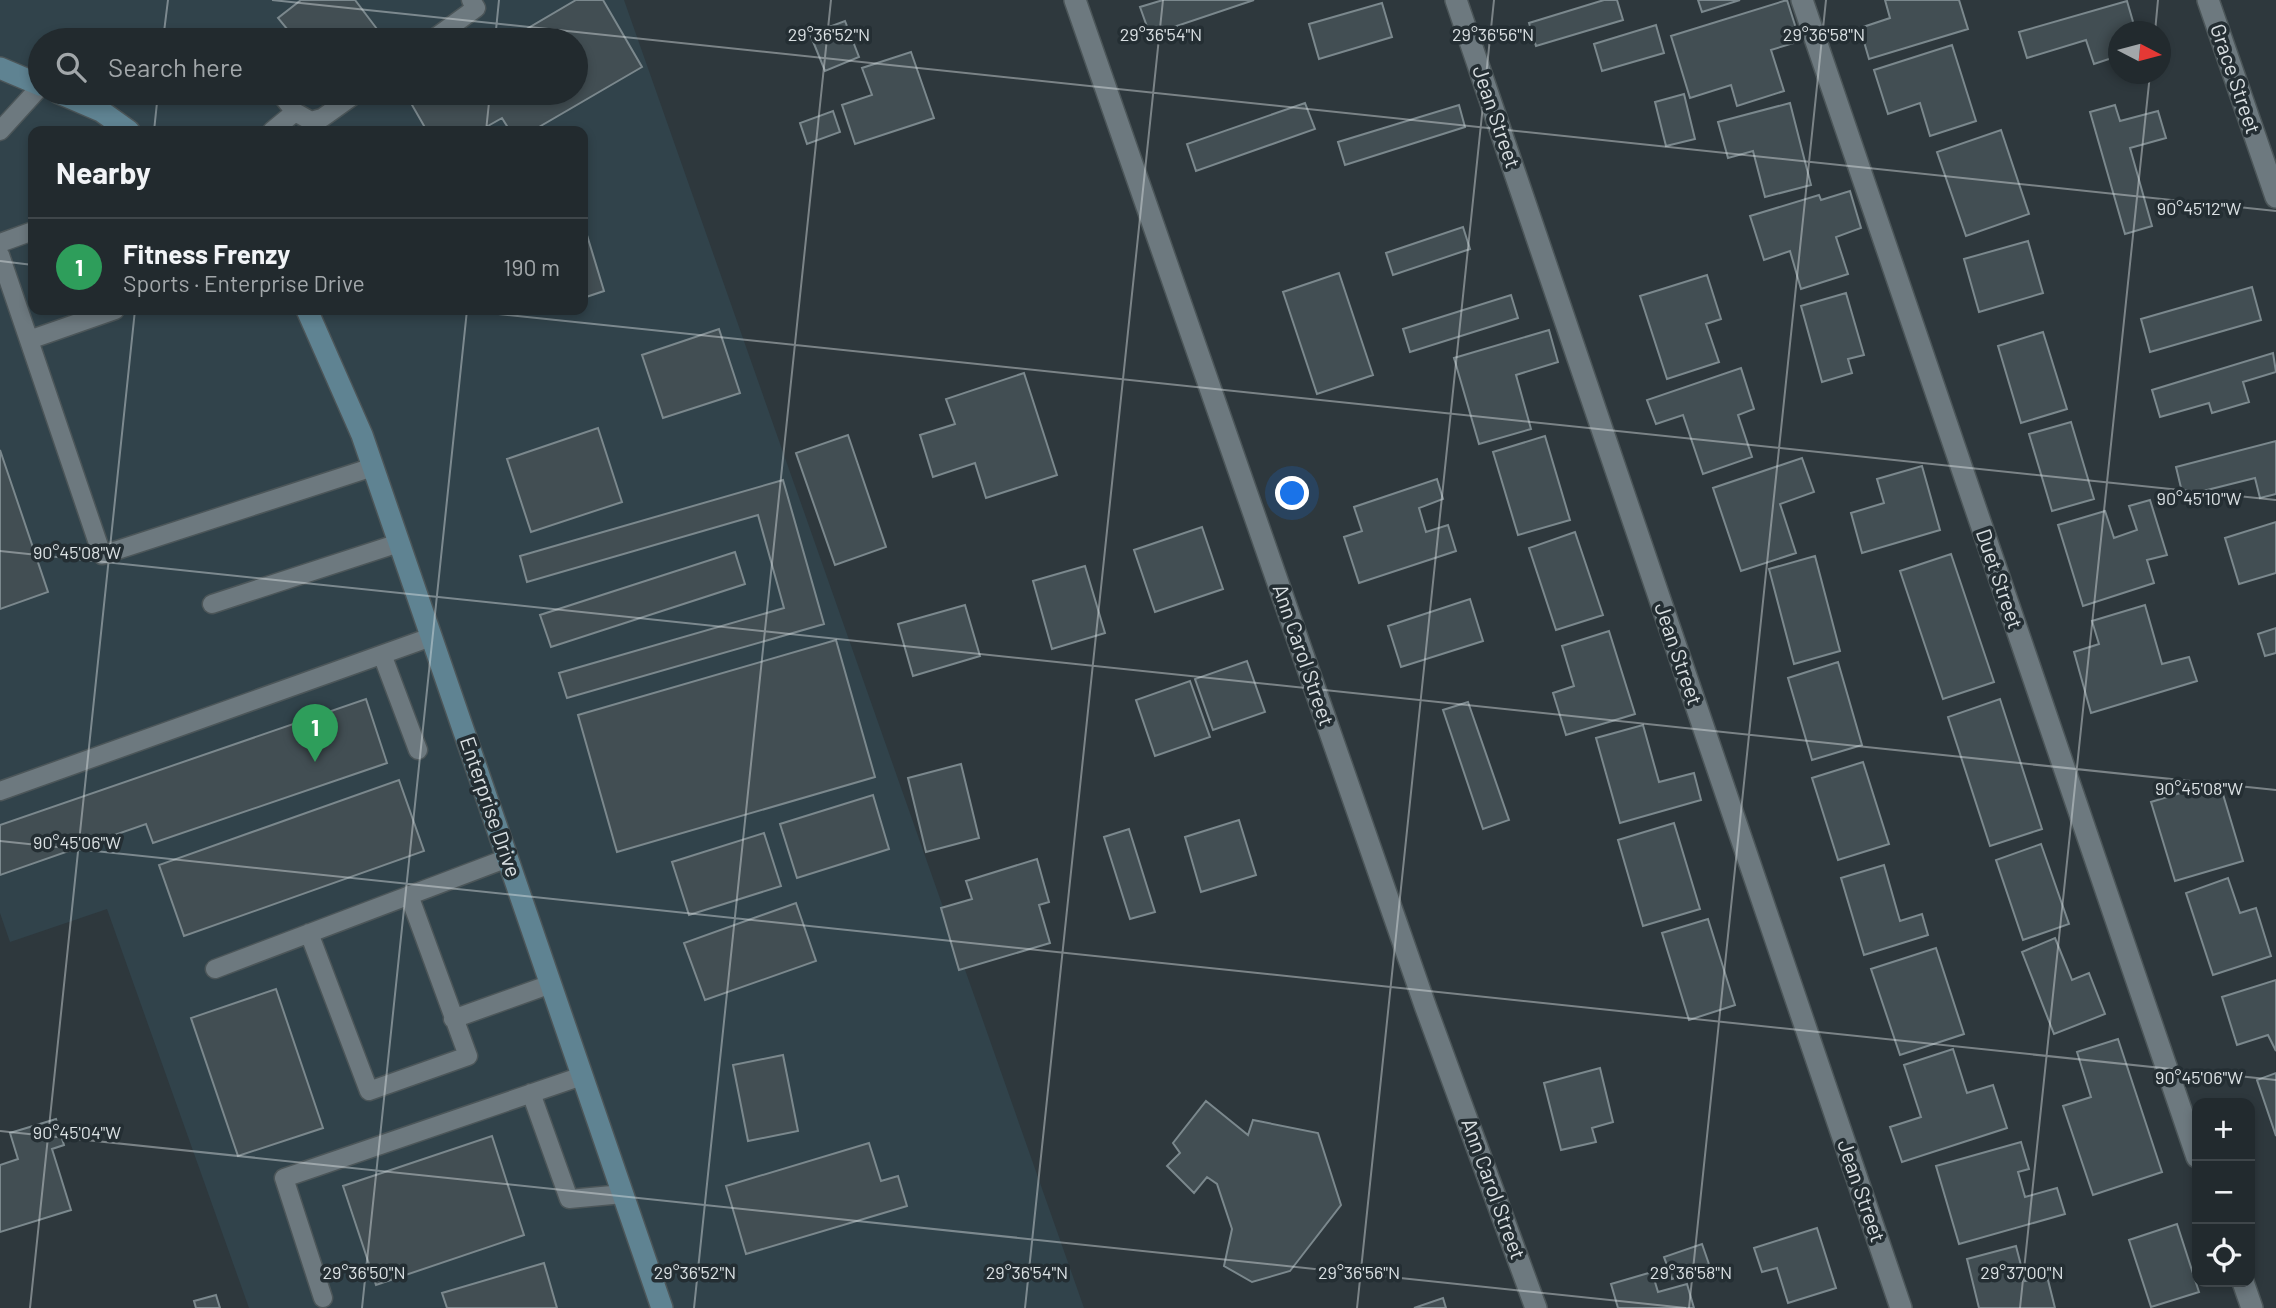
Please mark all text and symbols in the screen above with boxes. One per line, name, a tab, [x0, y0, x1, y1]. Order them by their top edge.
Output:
street label: Grace Street	[2206, 20, 2267, 137]
north arrow	[2108, 21, 2171, 84]
text: 29°36'52"N	[788, 23, 870, 45]
text: 29°36'54"N	[1120, 23, 1202, 45]
text: 29°36'56"N	[1452, 23, 1534, 45]
text: 29°36'58"N	[1783, 23, 1865, 45]
search box	[28, 28, 588, 105]
icon: search	[52, 48, 90, 86]
text: Search here	[108, 51, 243, 82]
street label: Jean Street	[1468, 62, 1527, 171]
text: Nearby	[56, 154, 151, 190]
text: 90°45'12"W	[2157, 197, 2241, 219]
text: Fitness Frenzy	[123, 238, 290, 269]
text: 1	[75, 253, 83, 281]
text: 190 m	[503, 253, 560, 281]
text: Sports · Enterprise Drive	[123, 269, 365, 297]
your location	[1275, 476, 1309, 510]
text: 90°45'10"W	[2157, 487, 2242, 509]
street label: Duet Street	[1972, 525, 2029, 632]
text: 90°45'08"W	[33, 541, 121, 563]
street label: Ann Carol Street	[1268, 580, 1340, 729]
street label: Jean Street	[1650, 599, 1709, 708]
pin: 1	[292, 704, 338, 762]
street label: Enterprise Drive	[456, 733, 527, 880]
text: 90°45'08"W	[2155, 777, 2243, 799]
text: 90°45'06"W	[33, 831, 121, 853]
text: 90°45'06"W	[2155, 1066, 2243, 1088]
map controls	[2192, 1098, 2255, 1287]
button: +	[2192, 1098, 2255, 1161]
street label: Ann Carol Street	[1457, 1115, 1532, 1262]
text: 90°45'04"W	[33, 1121, 121, 1143]
street label: Jean Street	[1833, 1136, 1892, 1245]
button: −	[2192, 1161, 2255, 1224]
button: locate	[2192, 1224, 2255, 1287]
text: 29°36'50"N	[322, 1261, 406, 1283]
text: 29°36'52"N	[654, 1261, 736, 1283]
text: 29°36'54"N	[986, 1261, 1068, 1283]
text: 29°36'56"N	[1318, 1261, 1400, 1283]
text: 29°36'58"N	[1650, 1261, 1732, 1283]
text: 29°37'00"N	[1980, 1261, 2064, 1283]

